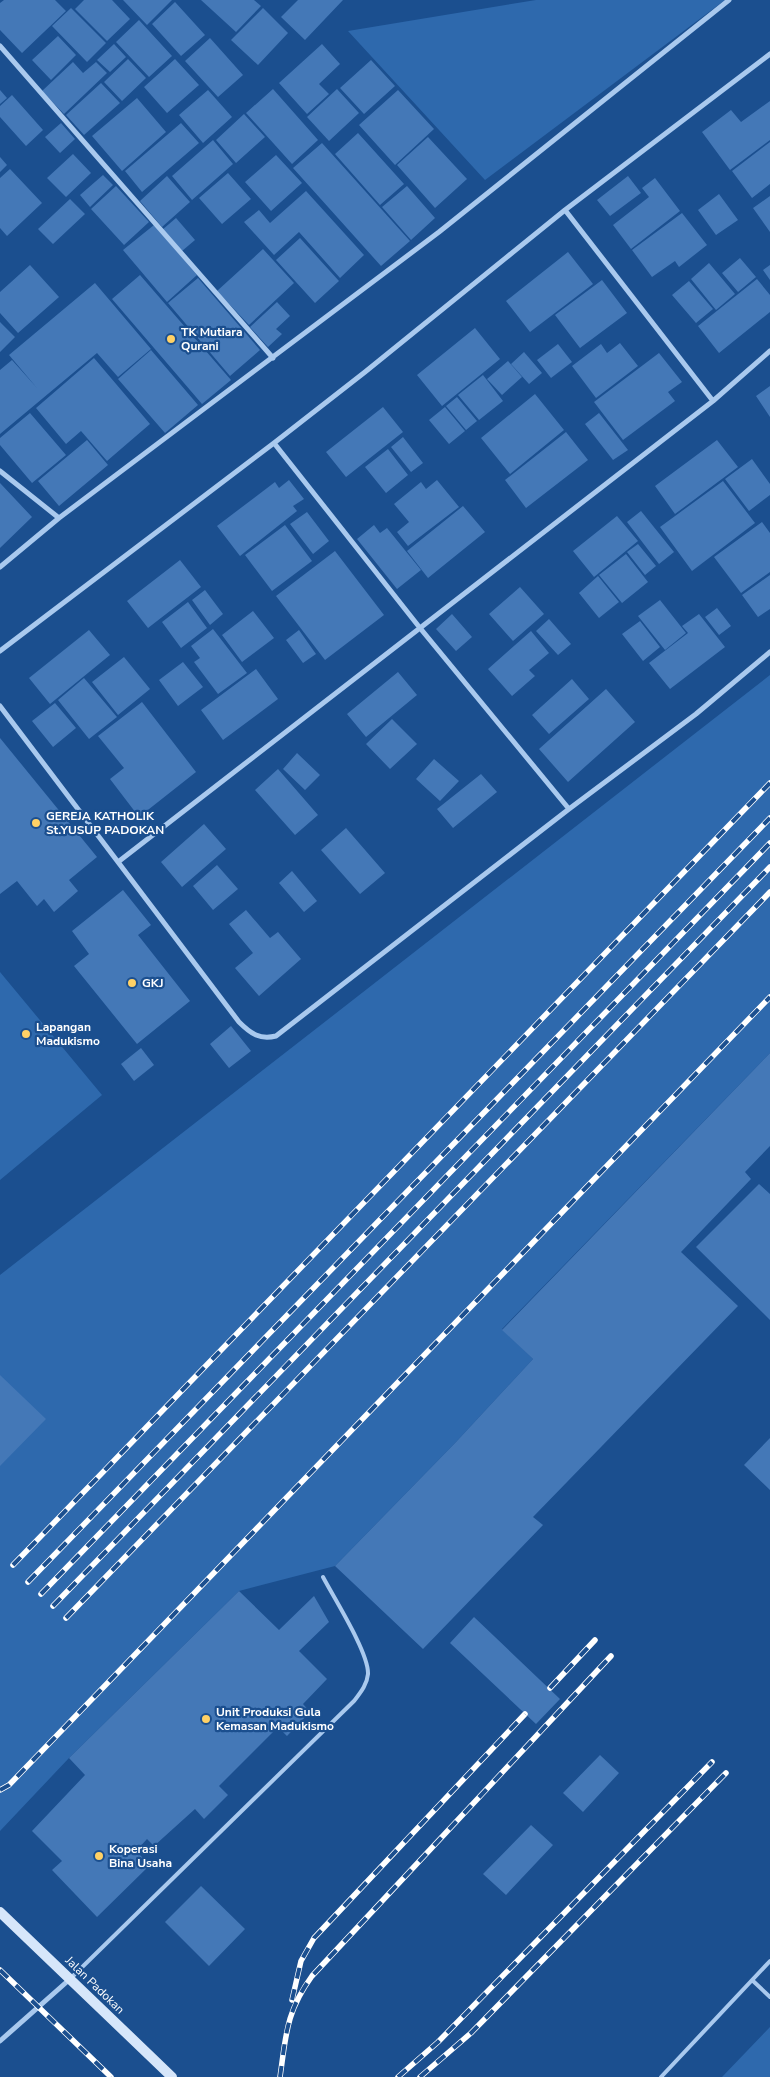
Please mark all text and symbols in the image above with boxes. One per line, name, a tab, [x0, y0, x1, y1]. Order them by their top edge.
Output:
place label: TK Mutiara Qurani	[181, 324, 242, 354]
marker: TK Mutiara Qurani	[165, 333, 177, 345]
place label: GEREJA KATHOLIK St.YUSUP PADOKAN	[46, 808, 164, 838]
marker: GEREJA KATHOLIK St.YUSUP PADOKAN	[30, 817, 42, 829]
place label: GKJ	[142, 975, 163, 991]
marker: GKJ	[126, 977, 138, 989]
place label: Lapangan Madukismo	[36, 1019, 100, 1049]
marker: Lapangan Madukismo	[20, 1028, 32, 1040]
place label: Unit Produksi Gula Kemasan Madukismo	[216, 1704, 334, 1734]
marker: Unit Produksi Gula Kemasan Madukismo	[200, 1713, 212, 1725]
place label: Koperasi Bina Usaha	[109, 1841, 172, 1871]
marker: Koperasi Bina Usaha	[93, 1850, 105, 1862]
street label: Jalan Padokan	[61, 1952, 128, 2017]

